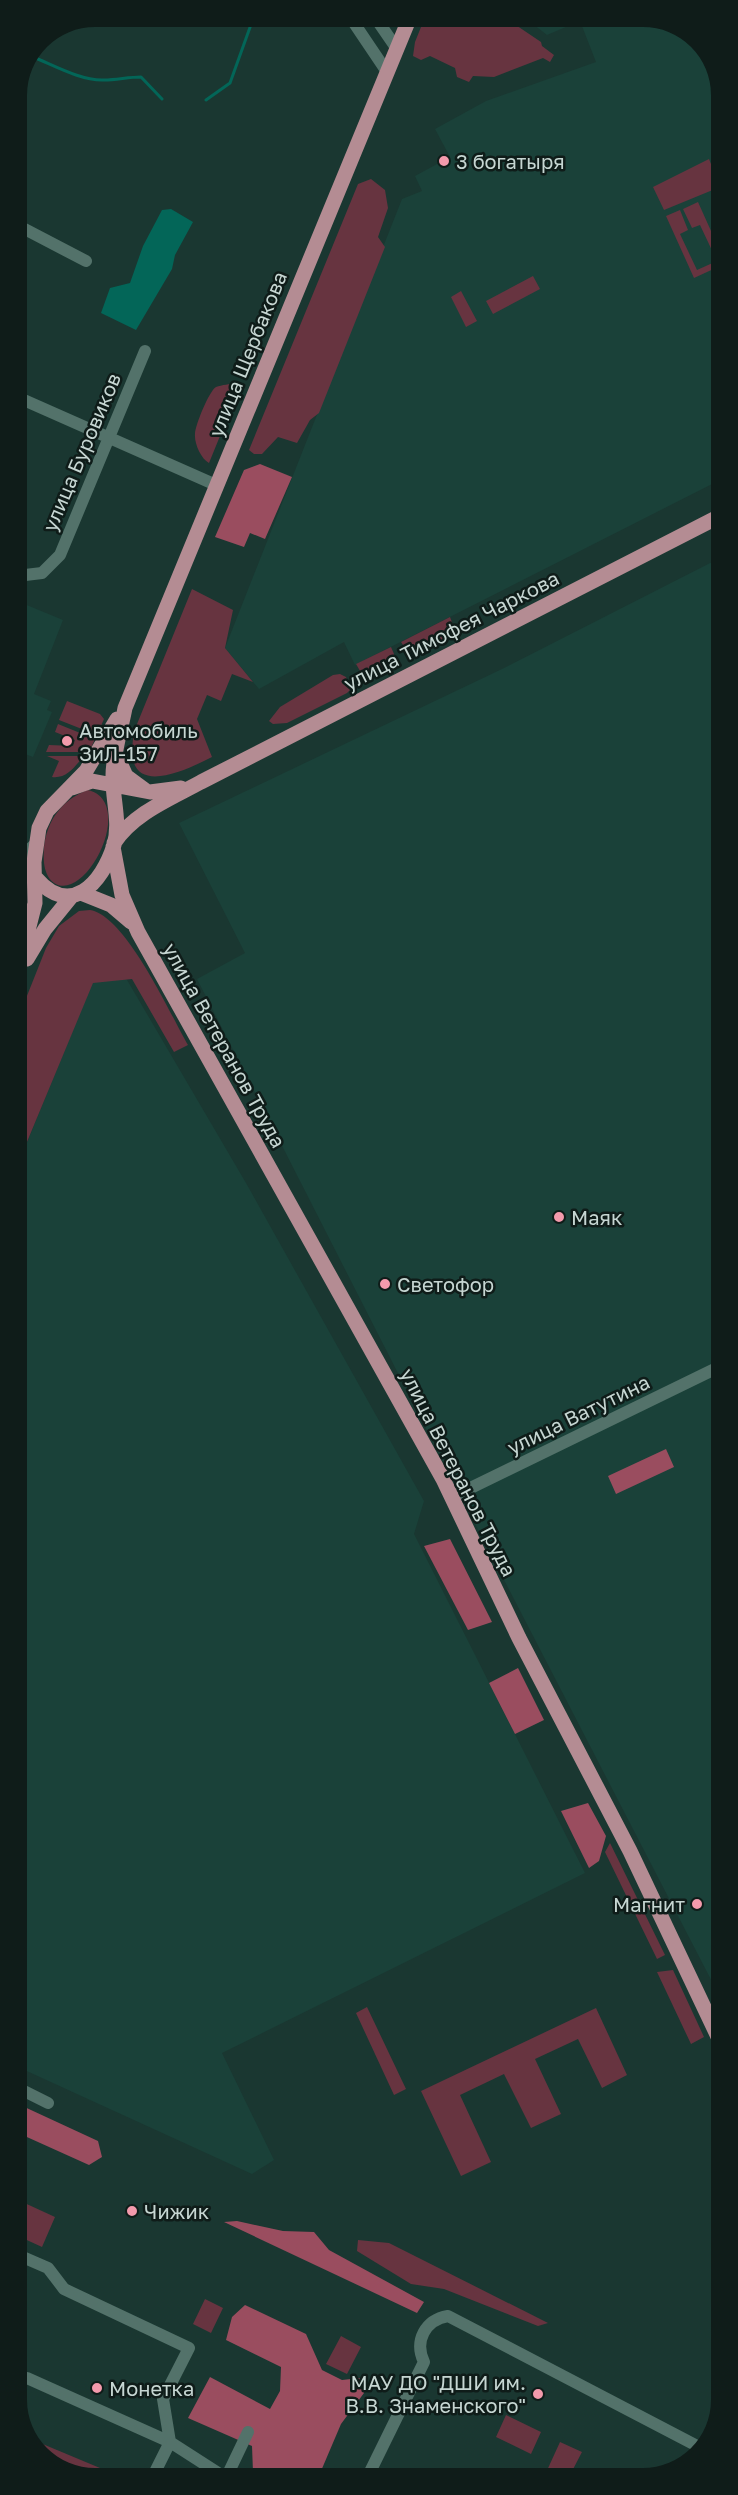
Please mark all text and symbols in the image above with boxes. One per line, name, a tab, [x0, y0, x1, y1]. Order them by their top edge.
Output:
place label: 3 богатыря	[456, 149, 565, 173]
marker: 3 богатыря	[437, 154, 451, 168]
street label: улица Щербакова	[203, 268, 291, 440]
street label: улица Буровиков	[37, 369, 125, 535]
street label: улица Тимофея Чаркова	[339, 565, 563, 695]
place label: Автомобиль ЗиЛ-157	[79, 718, 198, 765]
marker: Автомобиль ЗиЛ-157	[60, 734, 74, 748]
street label: улица Ветеранов Труда	[159, 938, 291, 1152]
place label: Маяк	[571, 1205, 622, 1229]
marker: Маяк	[552, 1210, 566, 1224]
place label: Светофор	[397, 1272, 494, 1296]
marker: Светофор	[378, 1277, 392, 1291]
street label: улица Ветеранов Труда	[396, 1364, 522, 1580]
street label: улица Ватутина	[503, 1369, 653, 1459]
place label: Магнит	[613, 1892, 685, 1916]
marker: Магнит	[690, 1897, 704, 1911]
place label: Чижик	[144, 2199, 209, 2223]
marker: Чижик	[125, 2204, 139, 2218]
place label: МАУ ДО "ДШИ им. В.В. Знаменского"	[346, 2370, 526, 2417]
place label: Монетка	[109, 2376, 194, 2400]
marker: Монетка	[90, 2381, 104, 2395]
marker: МАУ ДО "ДШИ им. В.В. Знаменского"	[531, 2387, 545, 2401]

